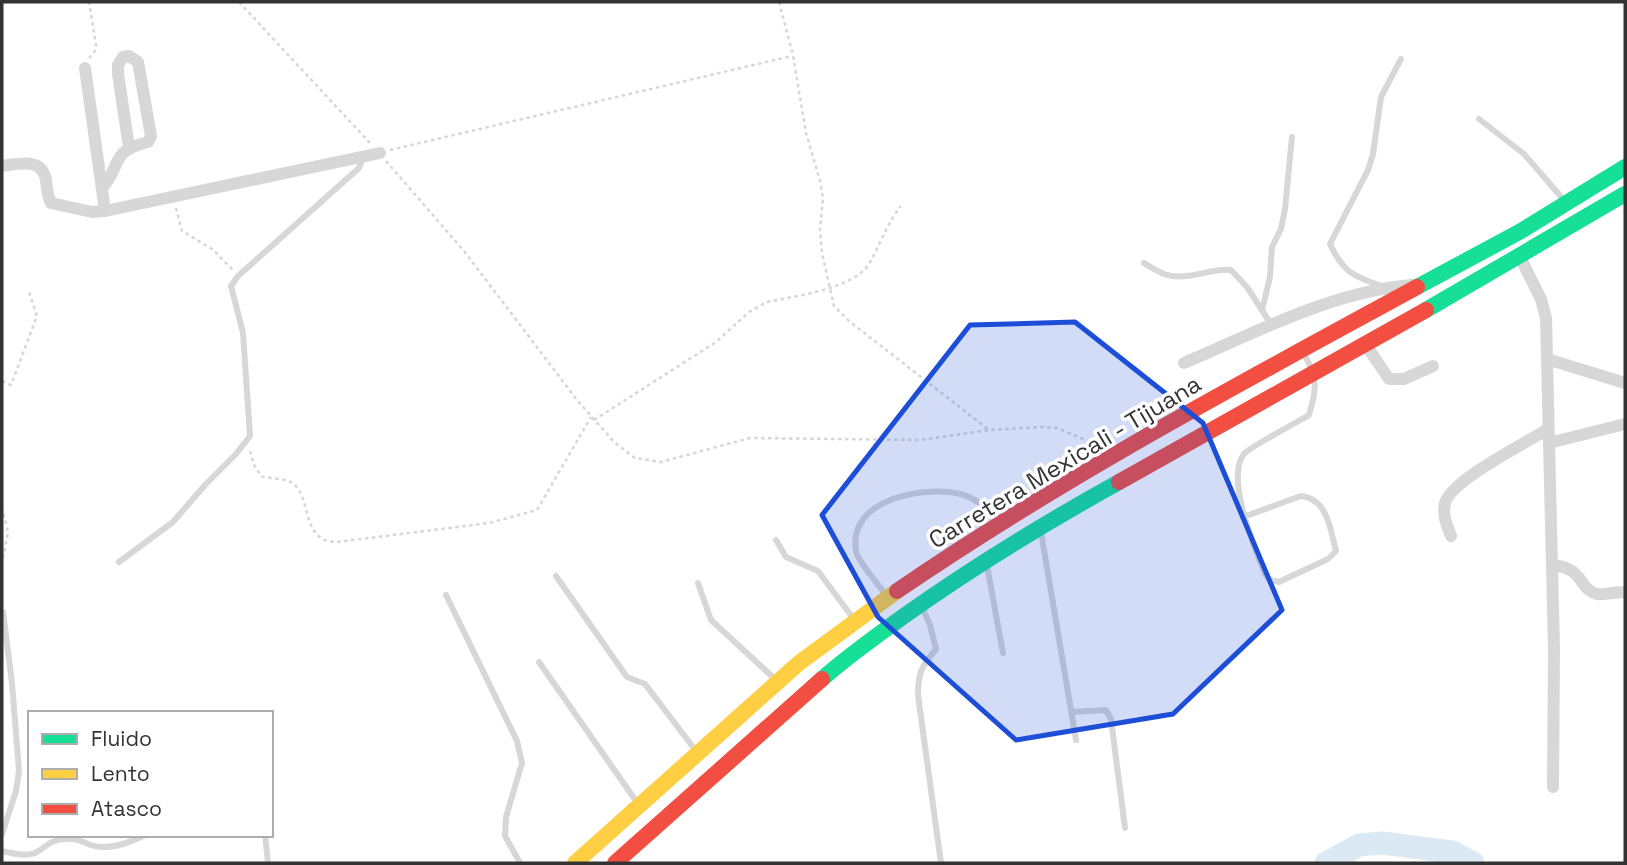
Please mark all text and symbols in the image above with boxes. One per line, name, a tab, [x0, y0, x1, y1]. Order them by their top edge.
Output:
street label: Carretera Mexicali - Tijuana	[923, 368, 1207, 555]
legend	[28, 711, 273, 837]
text: Fluido	[91, 725, 152, 752]
text: Lento	[91, 760, 150, 787]
text: Atasco	[91, 795, 162, 822]

